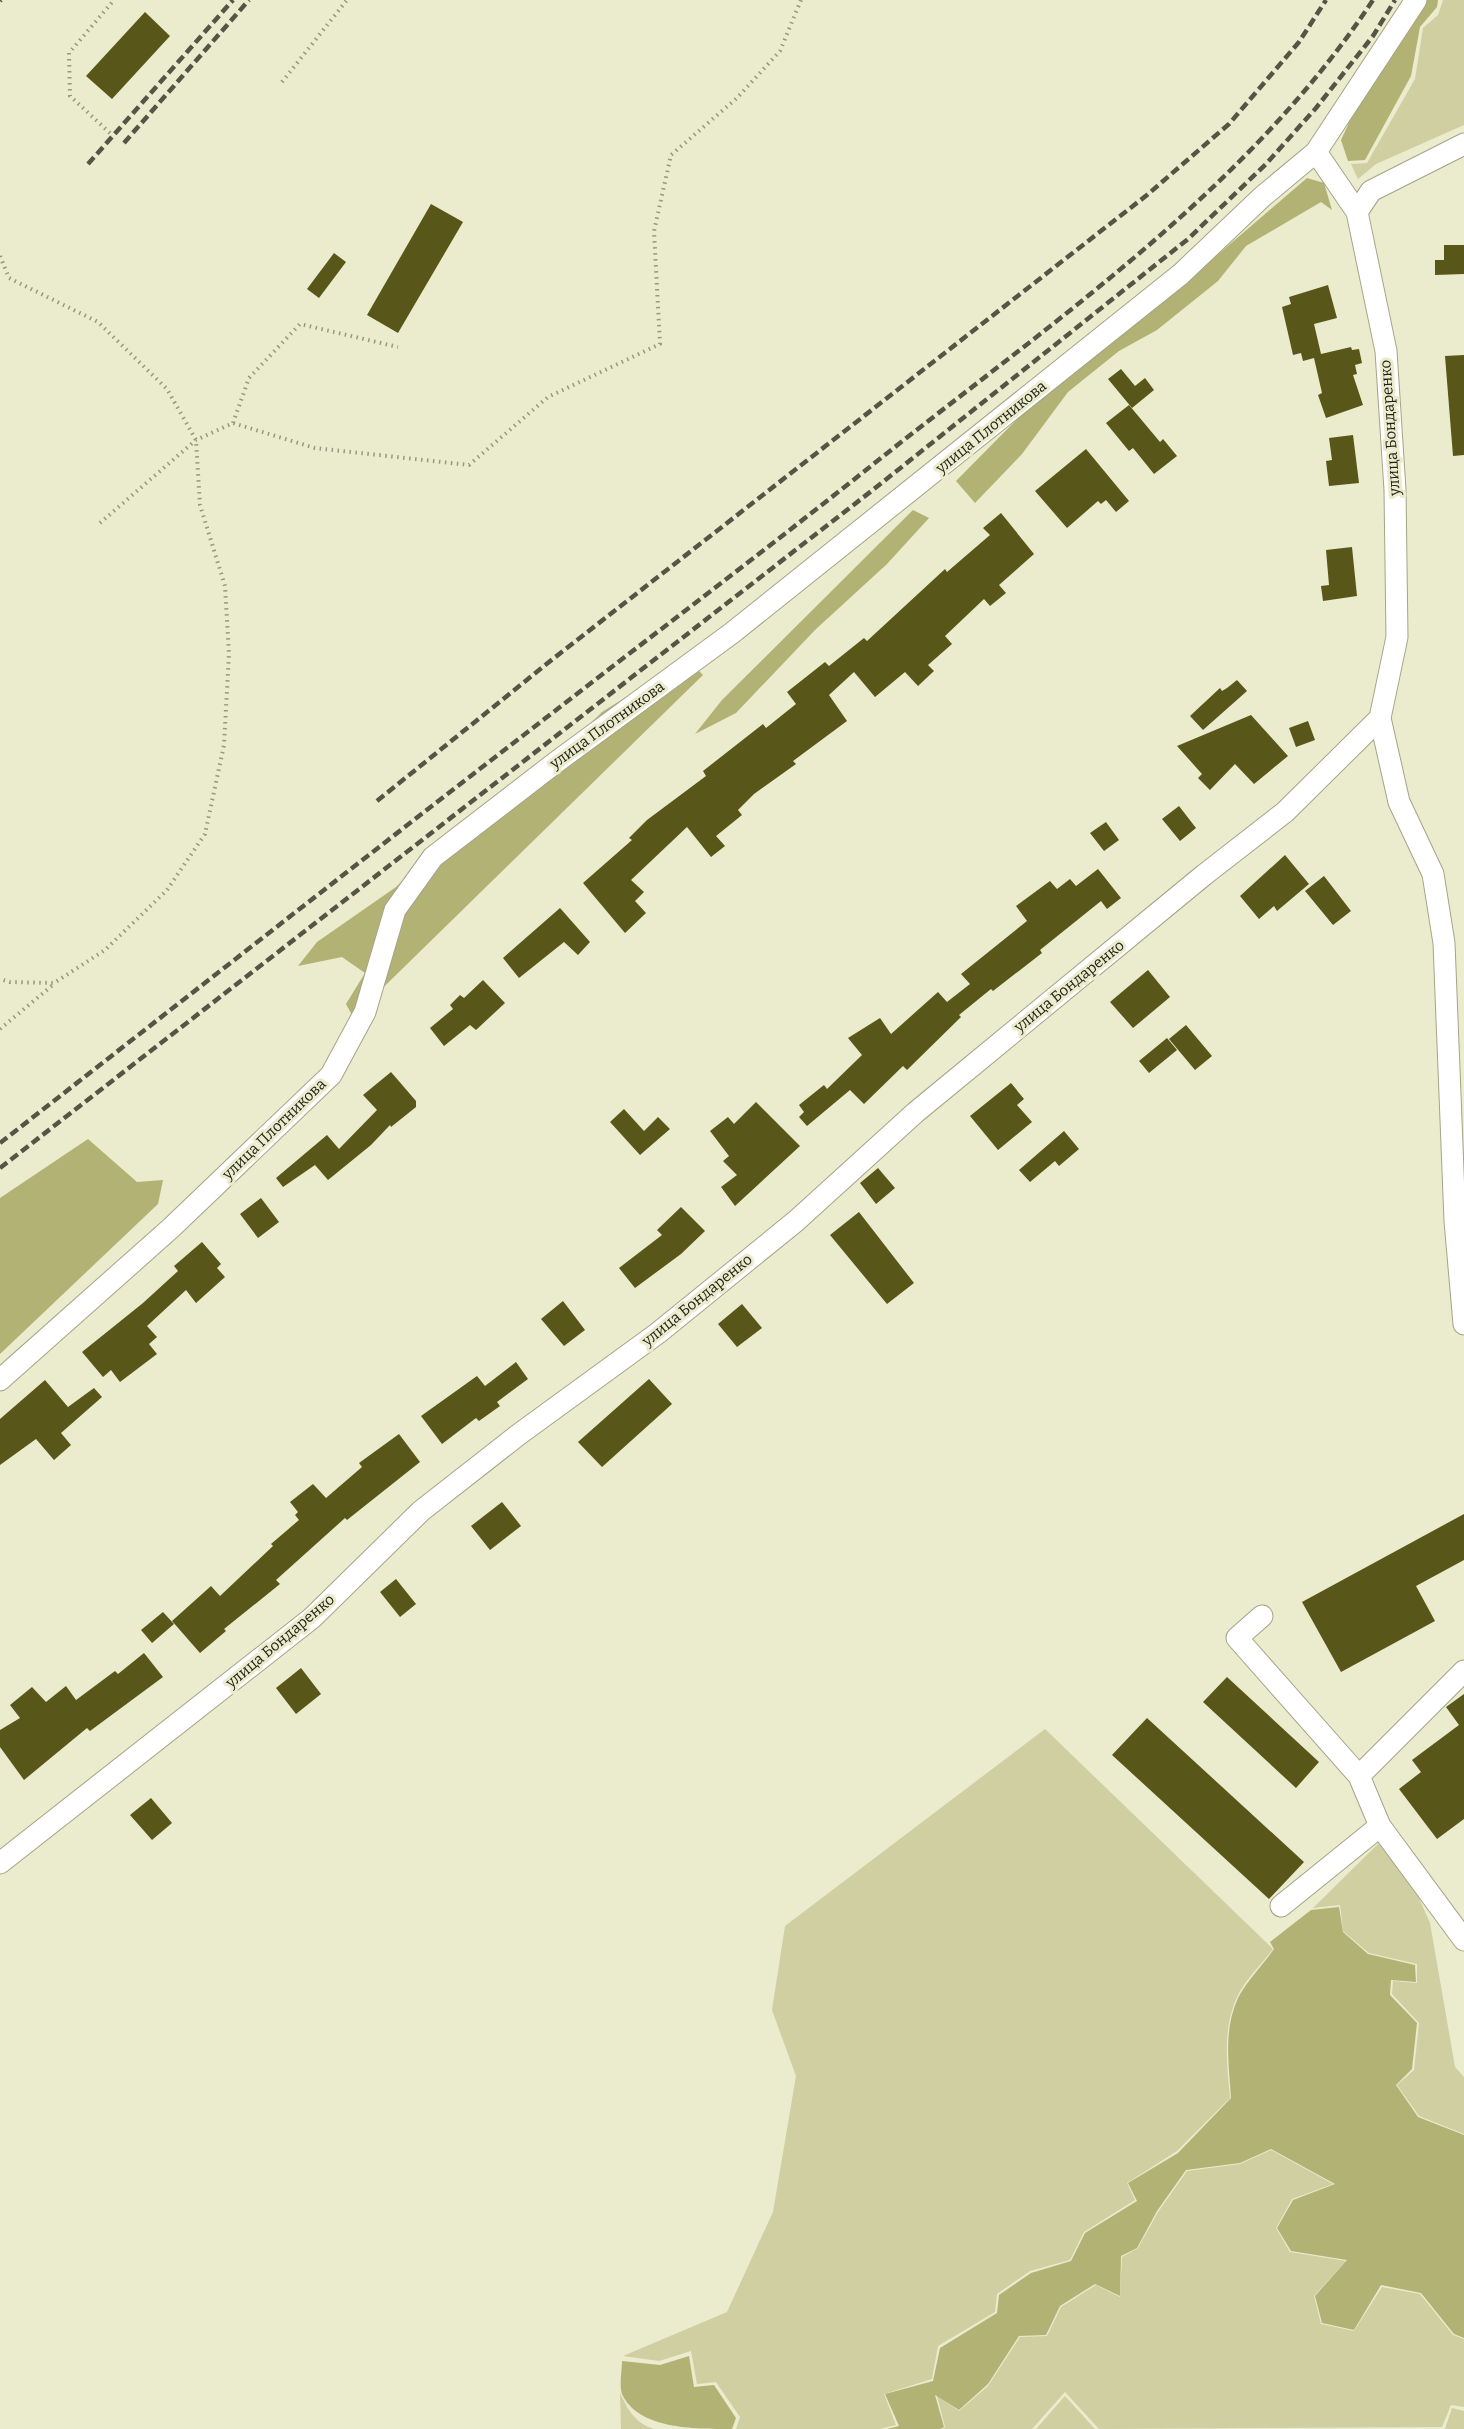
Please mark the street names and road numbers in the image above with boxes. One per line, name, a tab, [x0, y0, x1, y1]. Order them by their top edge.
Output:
street label: улица Бондаренко	[1376, 359, 1404, 498]
street label: улица Плотникова	[931, 377, 1050, 478]
street label: улица Плотникова	[545, 677, 668, 773]
street label: улица Бондаренко	[1010, 936, 1128, 1036]
street label: улица Плотникова	[218, 1075, 330, 1184]
street label: улица Бондаренко	[638, 1250, 756, 1350]
street label: улица Бондаренко	[221, 1590, 338, 1692]

